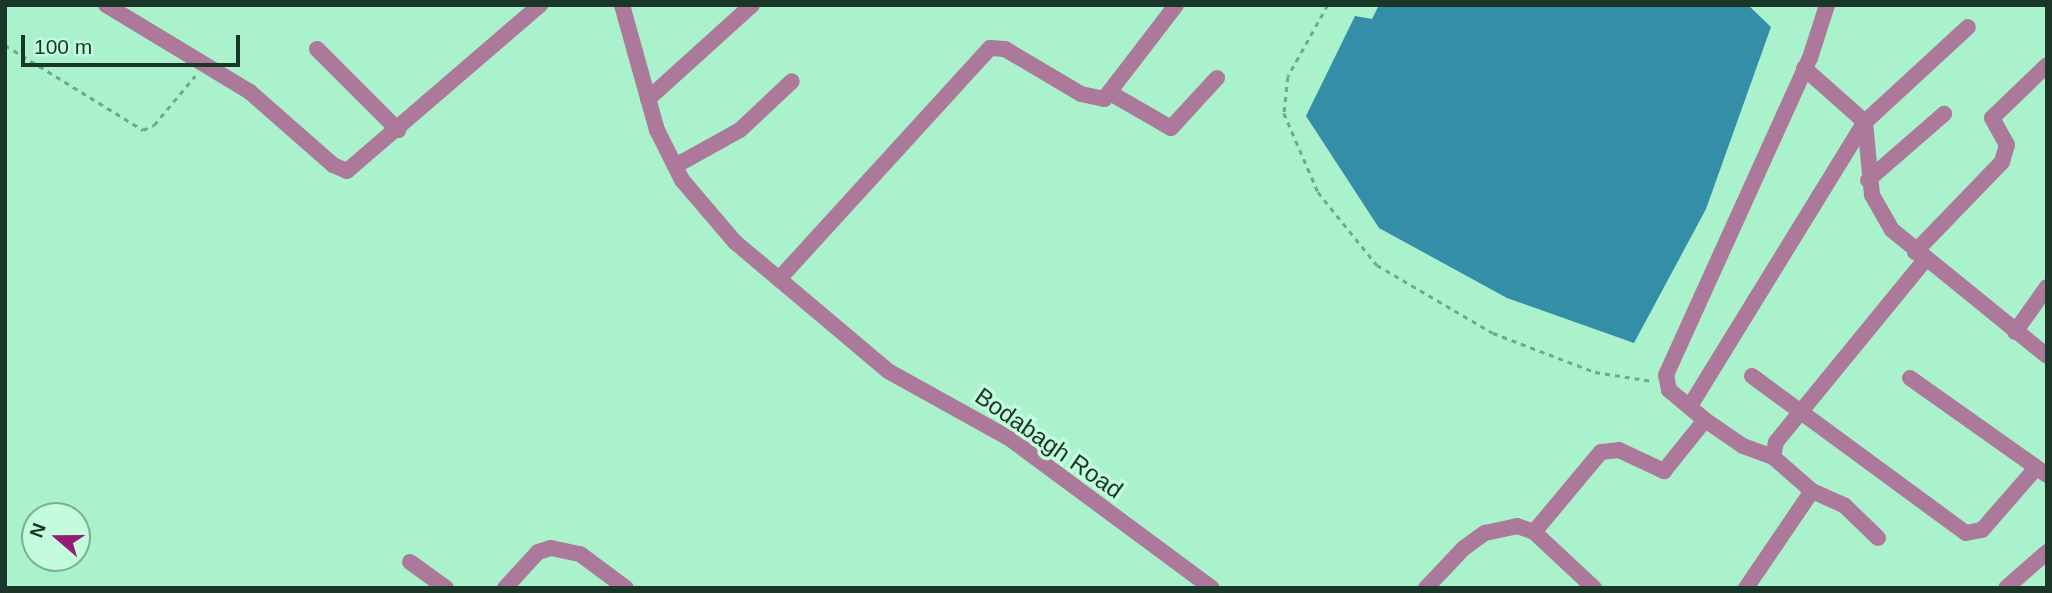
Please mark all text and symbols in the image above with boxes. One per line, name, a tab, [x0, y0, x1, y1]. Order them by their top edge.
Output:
scale bar	[24, 21, 243, 65]
text: 100 m	[34, 35, 92, 58]
street label: Bodabagh Road	[970, 381, 1128, 505]
north arrow	[21, 502, 91, 572]
text: N	[25, 520, 50, 540]

